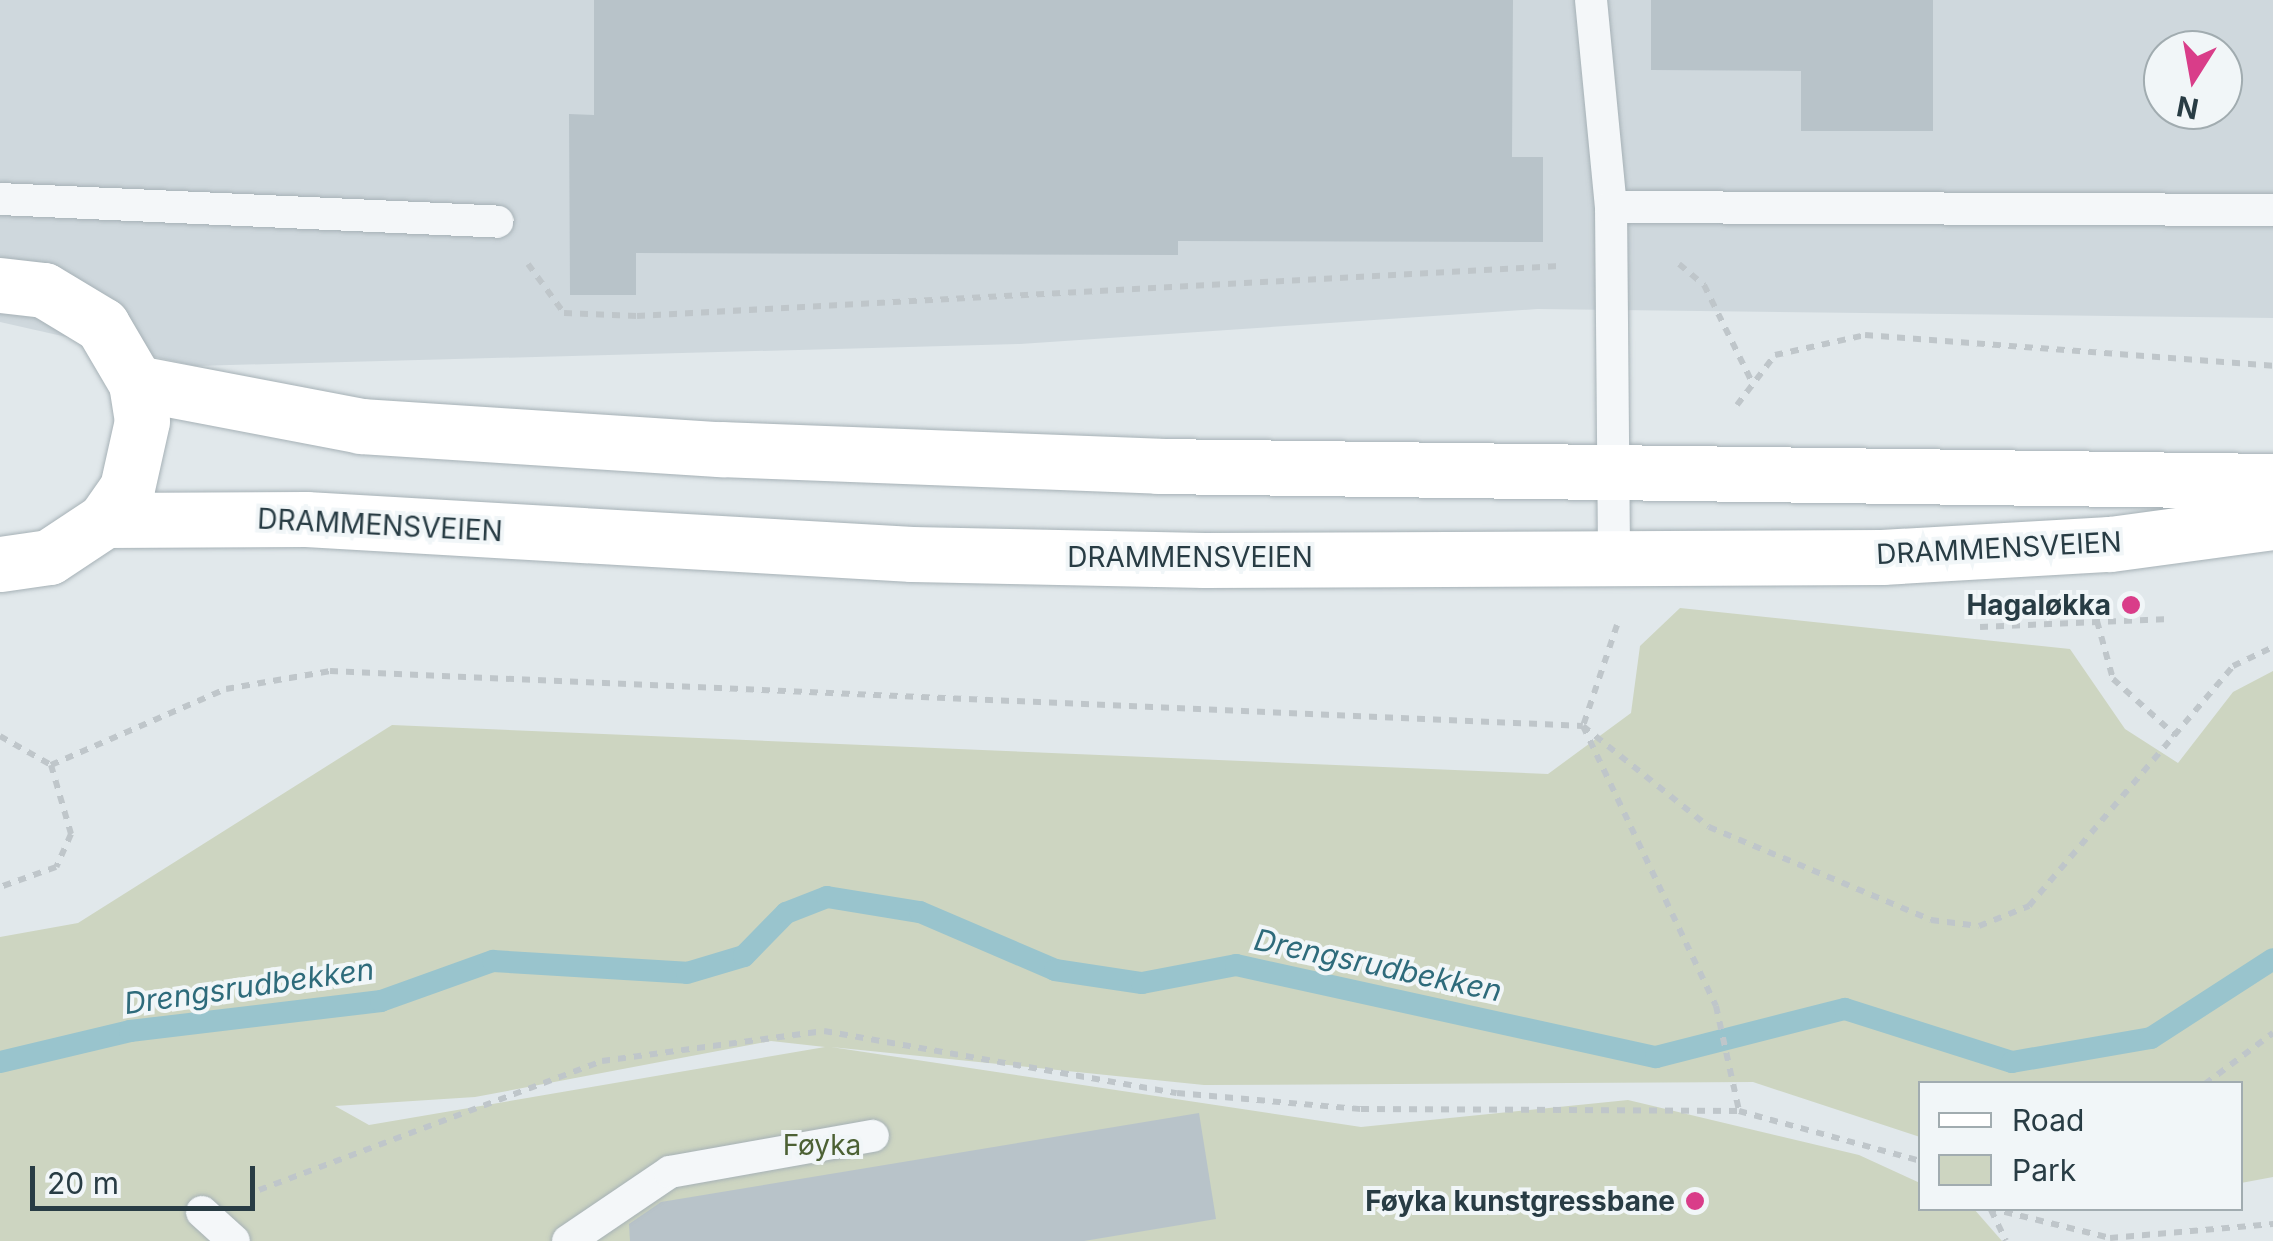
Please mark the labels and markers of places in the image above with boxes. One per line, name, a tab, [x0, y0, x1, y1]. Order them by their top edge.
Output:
place label: Hagaløkka	[1966, 588, 2111, 622]
marker: Hagaløkka	[2120, 594, 2142, 616]
place label: Føyka kunstgressbane	[1365, 1184, 1675, 1218]
marker: Føyka kunstgressbane	[1684, 1190, 1706, 1212]

